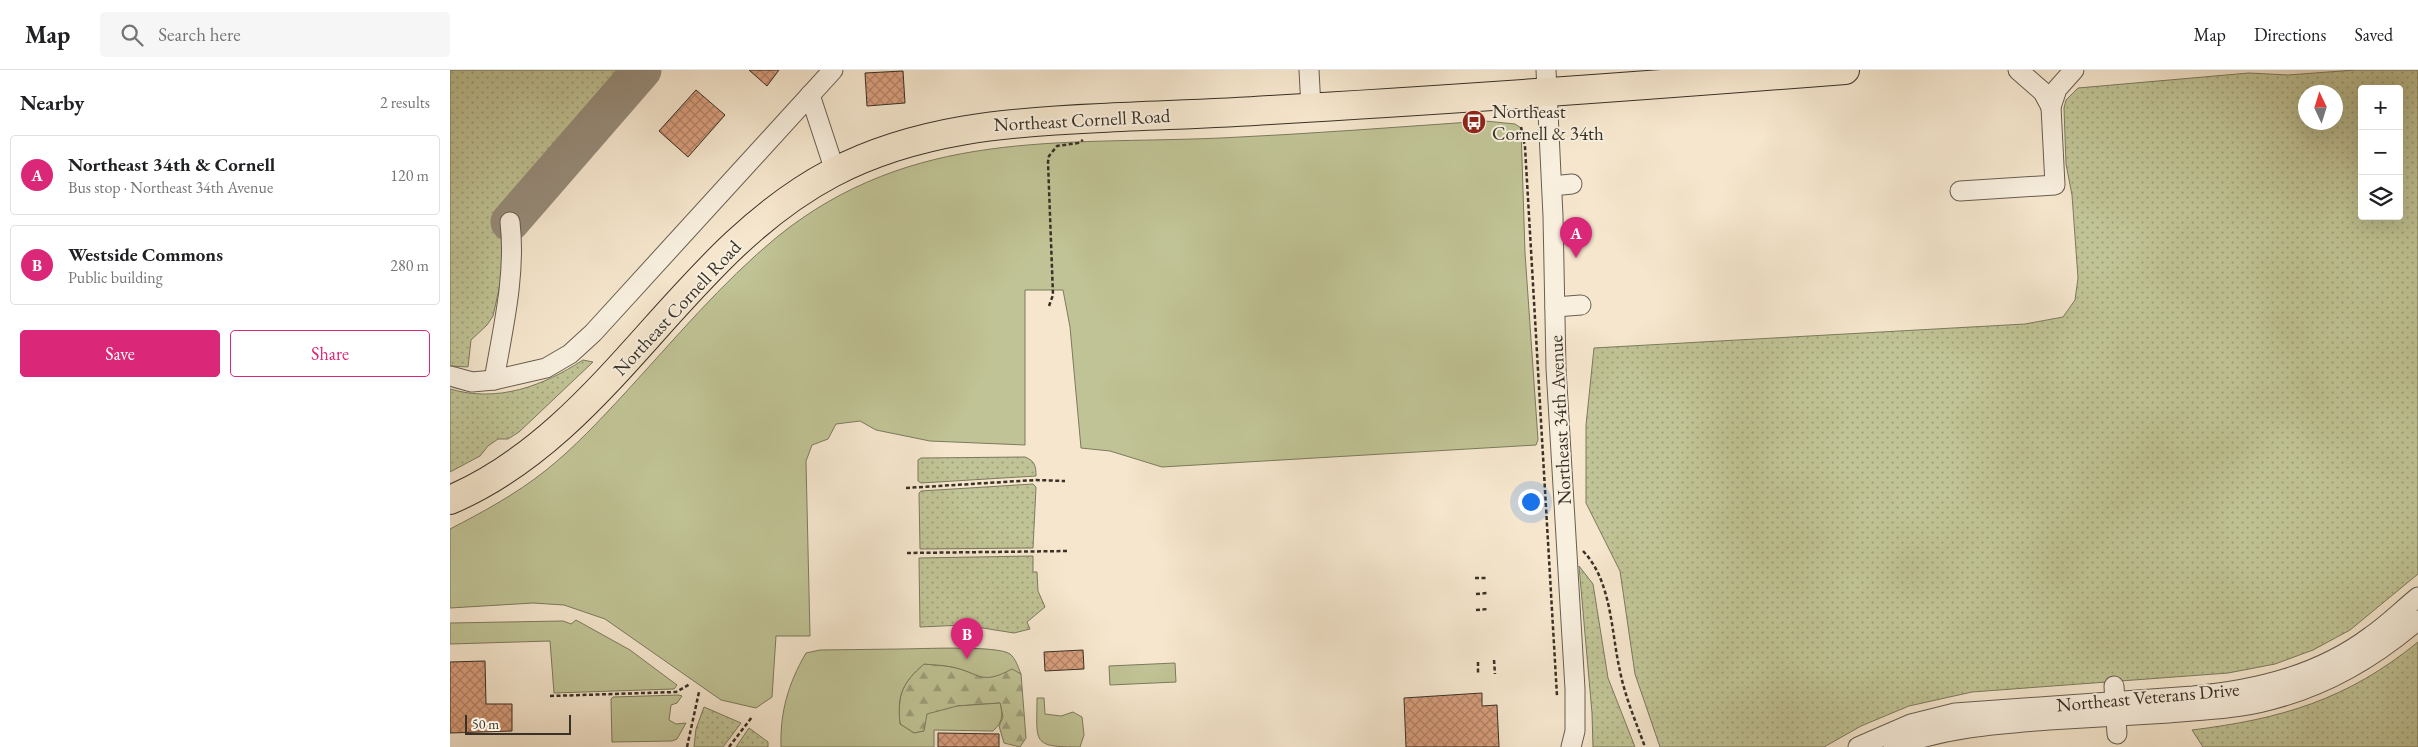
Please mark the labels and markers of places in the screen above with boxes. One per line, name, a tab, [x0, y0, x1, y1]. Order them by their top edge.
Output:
place label: Northeast Cornell & 34th	[1492, 99, 1604, 146]
bus stop icon: Northeast Cornell & 34th	[1461, 109, 1487, 135]
pin: A	[1560, 217, 1592, 258]
pin: B	[951, 618, 983, 659]

